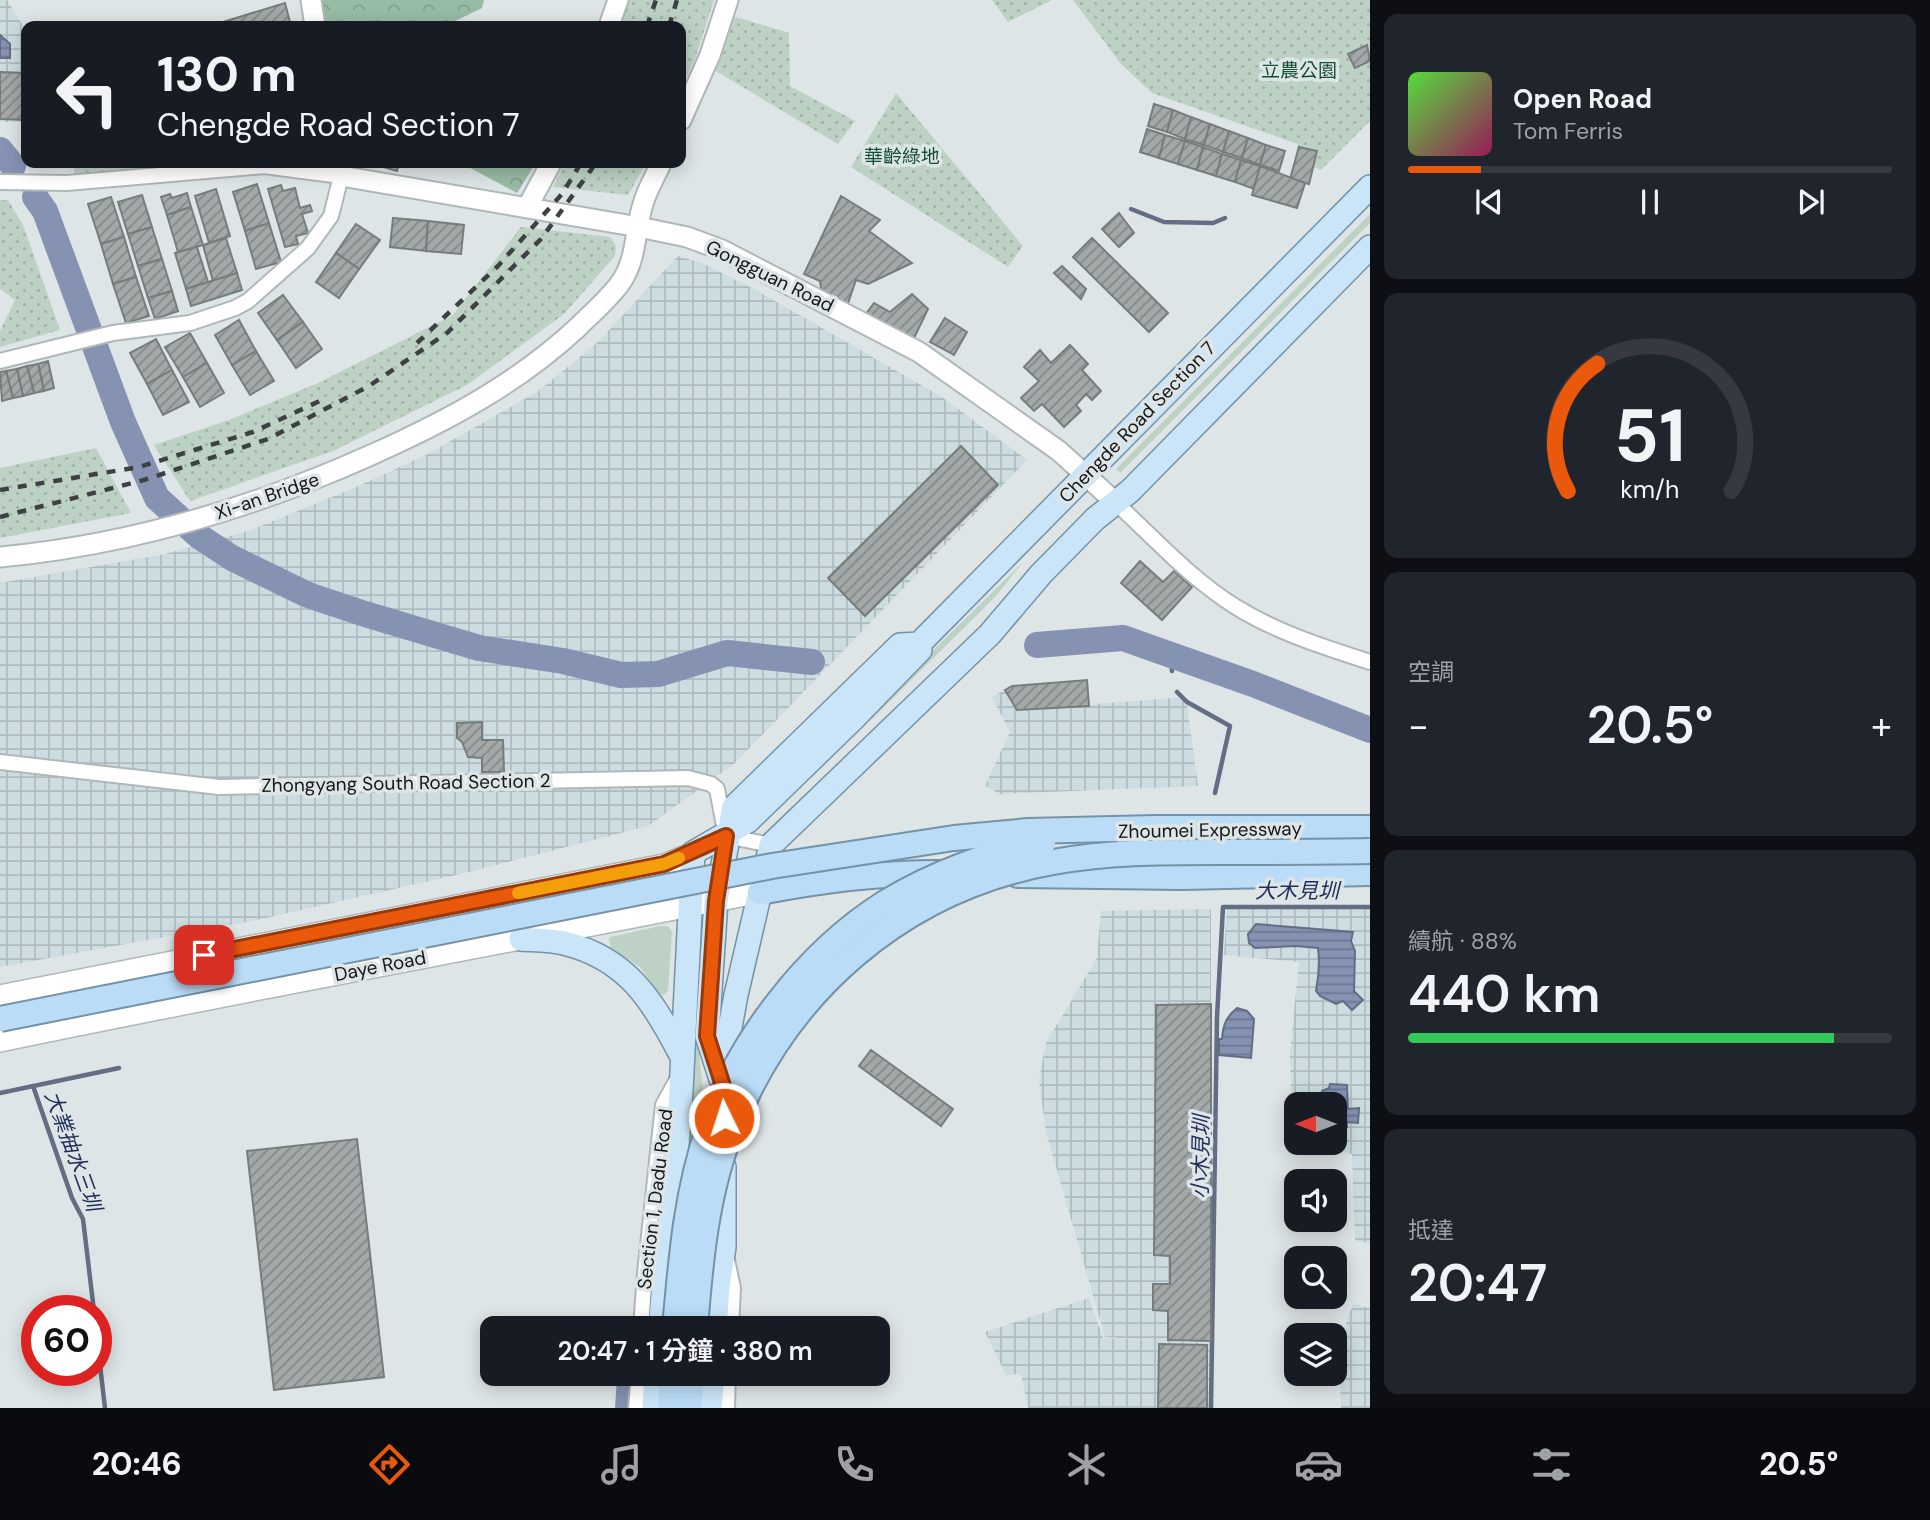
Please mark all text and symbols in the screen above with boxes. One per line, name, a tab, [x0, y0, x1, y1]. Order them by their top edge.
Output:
text: 130 m	[157, 42, 297, 106]
icon: left	[42, 49, 133, 140]
park label: 立農公園	[1261, 58, 1337, 83]
text: Open Road	[1513, 82, 1652, 116]
text: Chengde Road Section 7	[157, 104, 520, 146]
text: Tom Ferris	[1513, 116, 1623, 146]
park label: 華齡綠地	[864, 144, 940, 169]
icon: previous	[1470, 183, 1508, 221]
icon: pause	[1631, 183, 1669, 221]
icon: next	[1792, 183, 1830, 221]
street label: Gongguan Road	[702, 234, 838, 318]
street label: Chengde Road Section 7	[1053, 336, 1221, 508]
text: 51	[1614, 390, 1686, 485]
street label: Xi-an Bridge	[212, 467, 322, 525]
text: km/h	[1620, 473, 1680, 506]
text: 空調	[1408, 657, 1454, 687]
text: 20.5°	[1587, 691, 1713, 759]
text: −	[1408, 701, 1429, 751]
text: +	[1871, 701, 1892, 751]
street label: Zhongyang South Road Section 2	[261, 768, 551, 798]
street label: Zhoumei Expressway	[1118, 816, 1302, 844]
water label: 大木見圳	[1255, 877, 1342, 905]
pin	[174, 925, 234, 985]
text: 續航 · 88%	[1408, 926, 1517, 956]
icon: arrive	[185, 936, 223, 974]
street label: Daye Road	[332, 945, 428, 987]
text: 440 km	[1408, 960, 1600, 1028]
position arrow	[687, 1081, 761, 1155]
water label: 大業抽水三圳	[38, 1087, 109, 1218]
north arrow	[1284, 1092, 1348, 1155]
map controls	[1284, 1092, 1347, 1386]
street label: Section 1, Dadu Road	[632, 1107, 678, 1291]
water label: 小木見圳	[1186, 1112, 1216, 1199]
button: sound	[1284, 1169, 1347, 1232]
text: 抵達	[1408, 1215, 1454, 1245]
button: search	[1284, 1246, 1347, 1309]
text: 20:47	[1408, 1249, 1547, 1317]
speed limit sign: 60	[21, 1295, 112, 1386]
button: layers	[1284, 1323, 1347, 1386]
text: 20:47 · 1 分鐘 · 380 m	[557, 1334, 813, 1368]
icon: directions	[365, 1440, 414, 1489]
icon: music	[597, 1440, 646, 1489]
icon: phone	[830, 1440, 879, 1489]
icon: climate	[1062, 1440, 1111, 1489]
icon: car	[1294, 1440, 1343, 1489]
icon: filters	[1527, 1440, 1576, 1489]
text: 20:46	[92, 1443, 182, 1485]
text: 20.5°	[1759, 1443, 1838, 1485]

